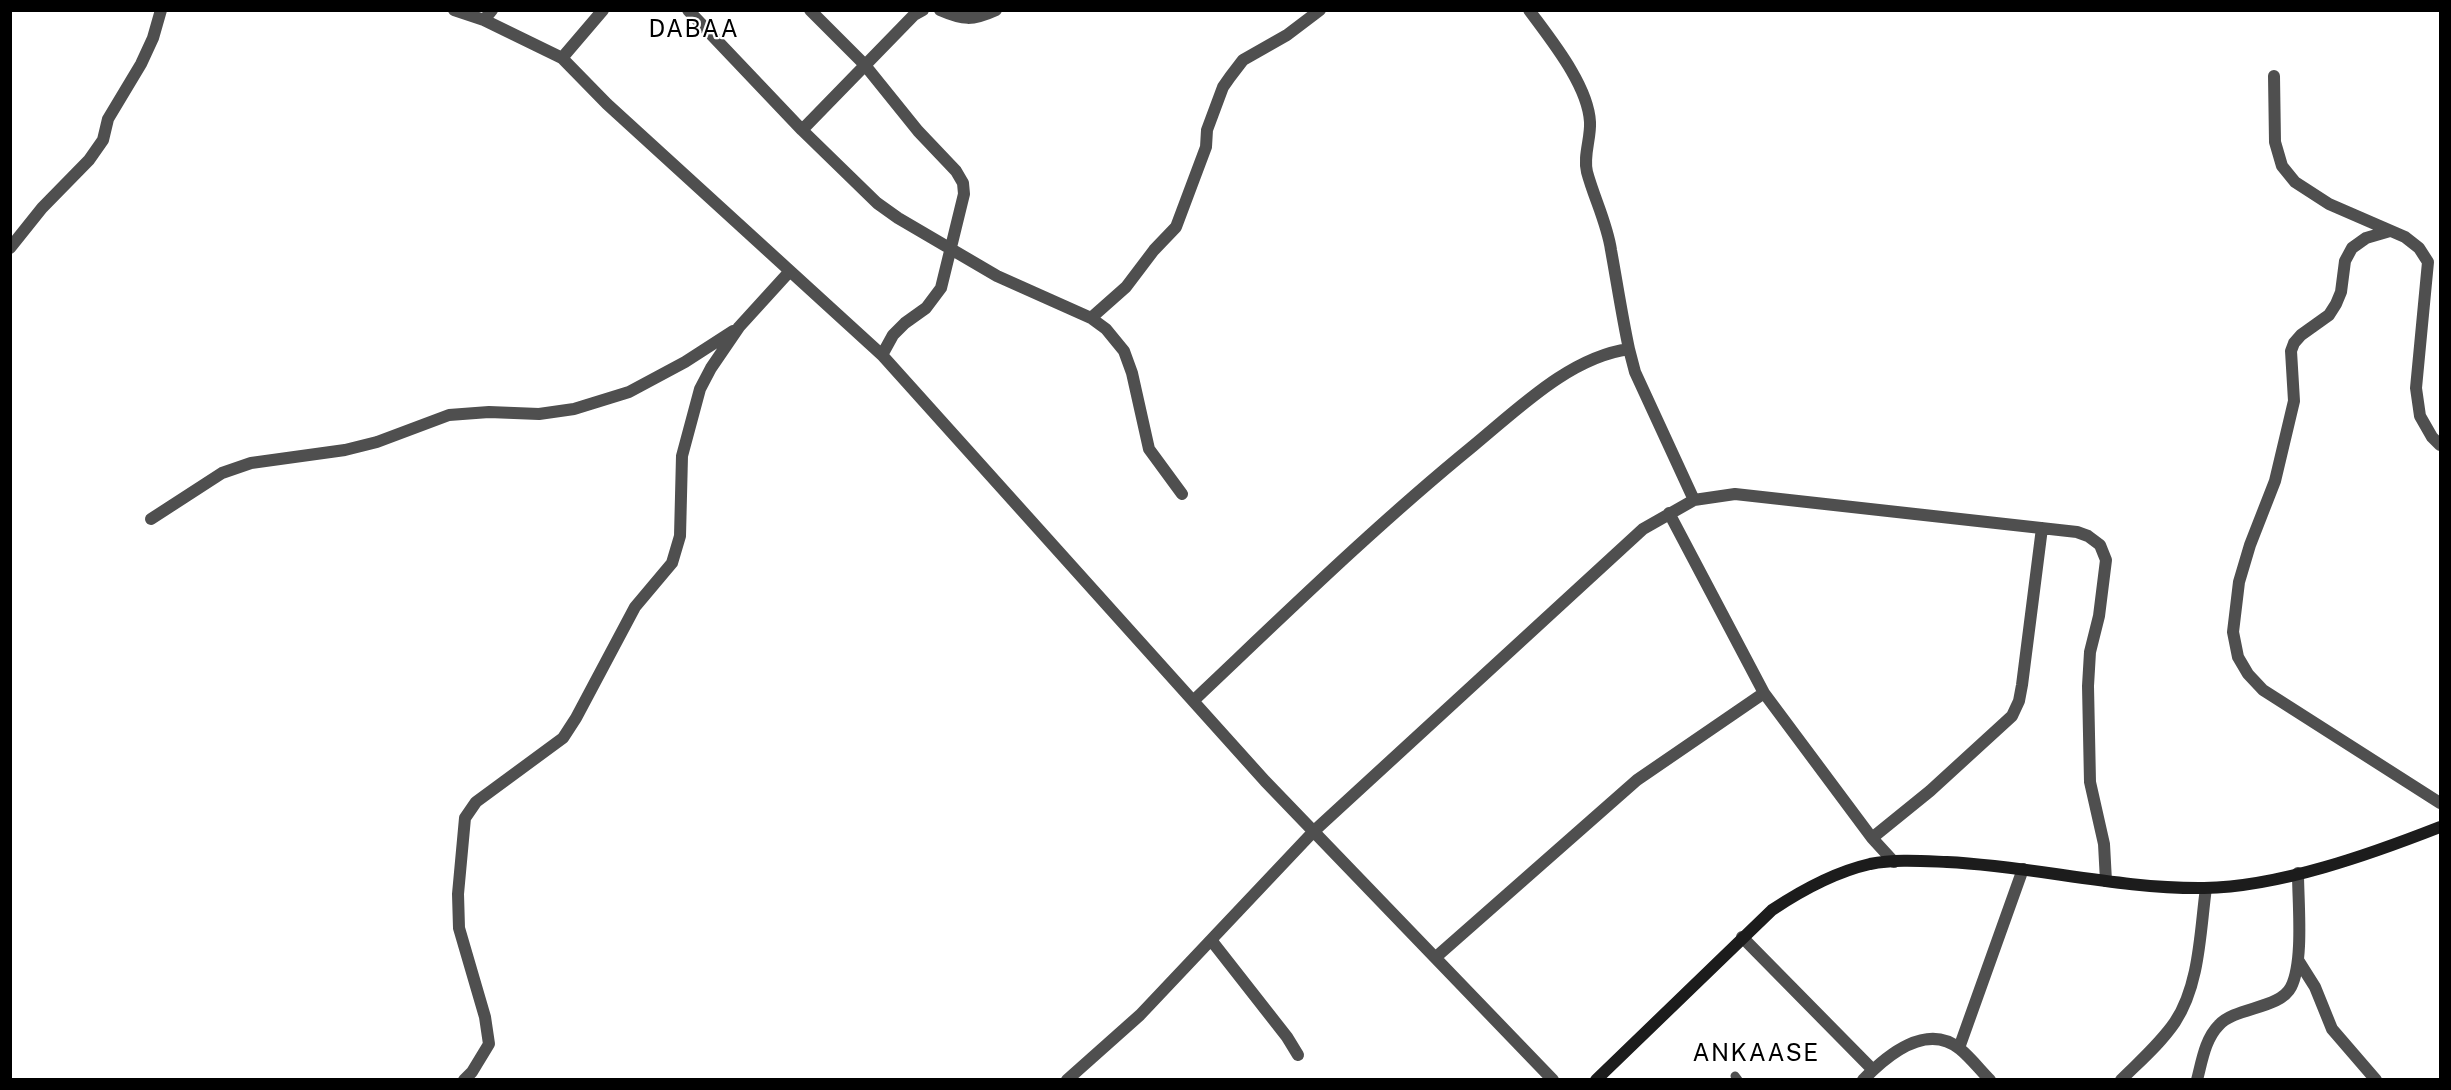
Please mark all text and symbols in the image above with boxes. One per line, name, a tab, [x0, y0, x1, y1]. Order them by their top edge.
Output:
district label: DABAA	[649, 16, 739, 44]
district label: ANKAASE	[1692, 1040, 1820, 1068]

